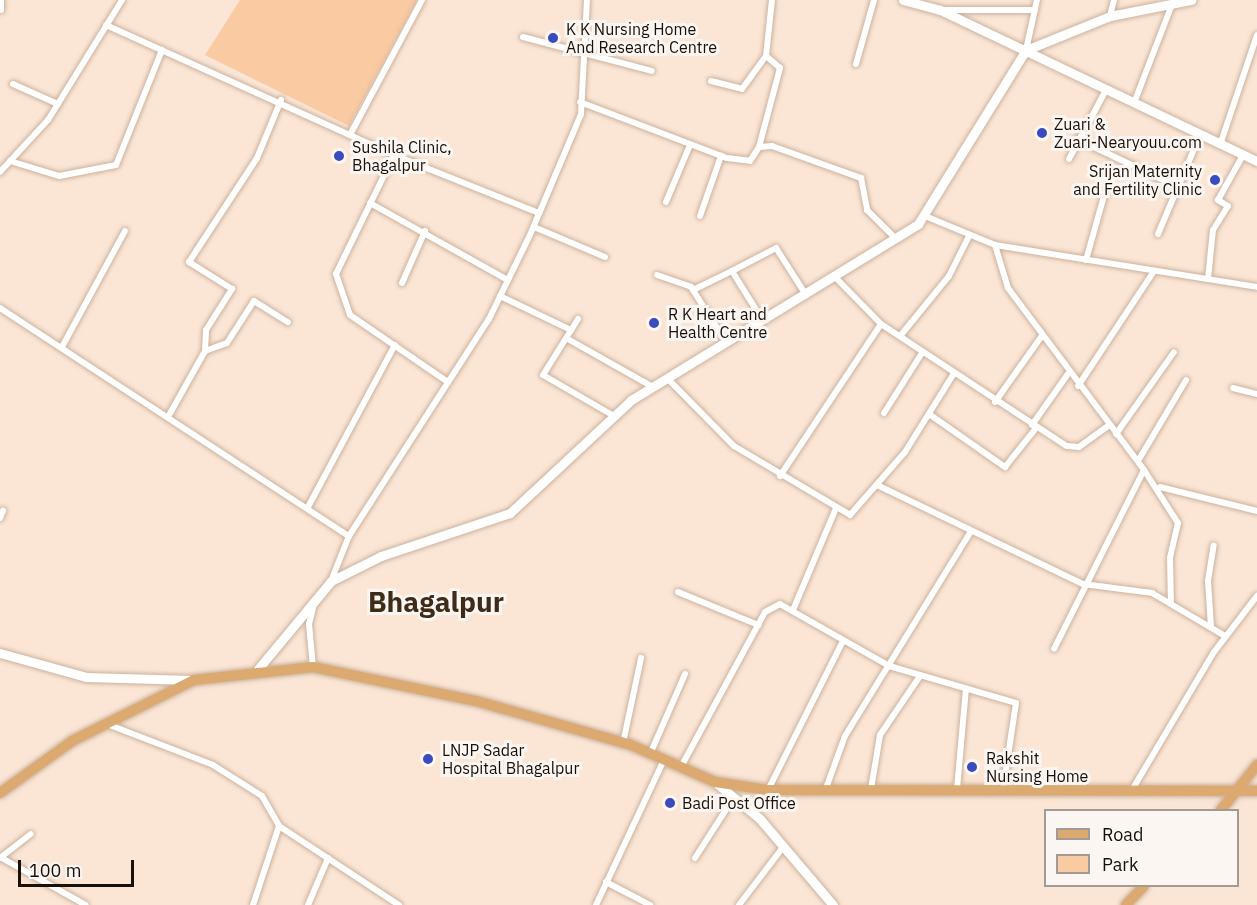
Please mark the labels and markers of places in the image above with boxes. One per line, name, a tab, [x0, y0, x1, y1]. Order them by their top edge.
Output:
place label: K K Nursing Home And Research Centre	[566, 19, 717, 57]
marker: K K Nursing Home And Research Centre	[544, 29, 562, 47]
place label: Zuari & Zuari-Nearyouu.com	[1054, 114, 1202, 152]
marker: Zuari & Zuari-Nearyouu.com	[1035, 126, 1049, 140]
place label: Sushila Clinic, Bhagalpur	[352, 137, 452, 175]
marker: Sushila Clinic, Bhagalpur	[330, 147, 348, 165]
place label: Srijan Maternity and Fertility Clinic	[1073, 161, 1202, 199]
marker: Srijan Maternity and Fertility Clinic	[1206, 171, 1224, 189]
place label: R K Heart and Health Centre	[668, 304, 767, 342]
marker: R K Heart and Health Centre	[645, 314, 663, 332]
place label: LNJP Sadar Hospital Bhagalpur	[442, 740, 579, 778]
place label: Rakshit Nursing Home	[986, 748, 1088, 786]
marker: LNJP Sadar Hospital Bhagalpur	[419, 750, 437, 768]
marker: Rakshit Nursing Home	[963, 758, 981, 776]
place label: Badi Post Office	[682, 793, 796, 813]
marker: Badi Post Office	[663, 796, 677, 810]

